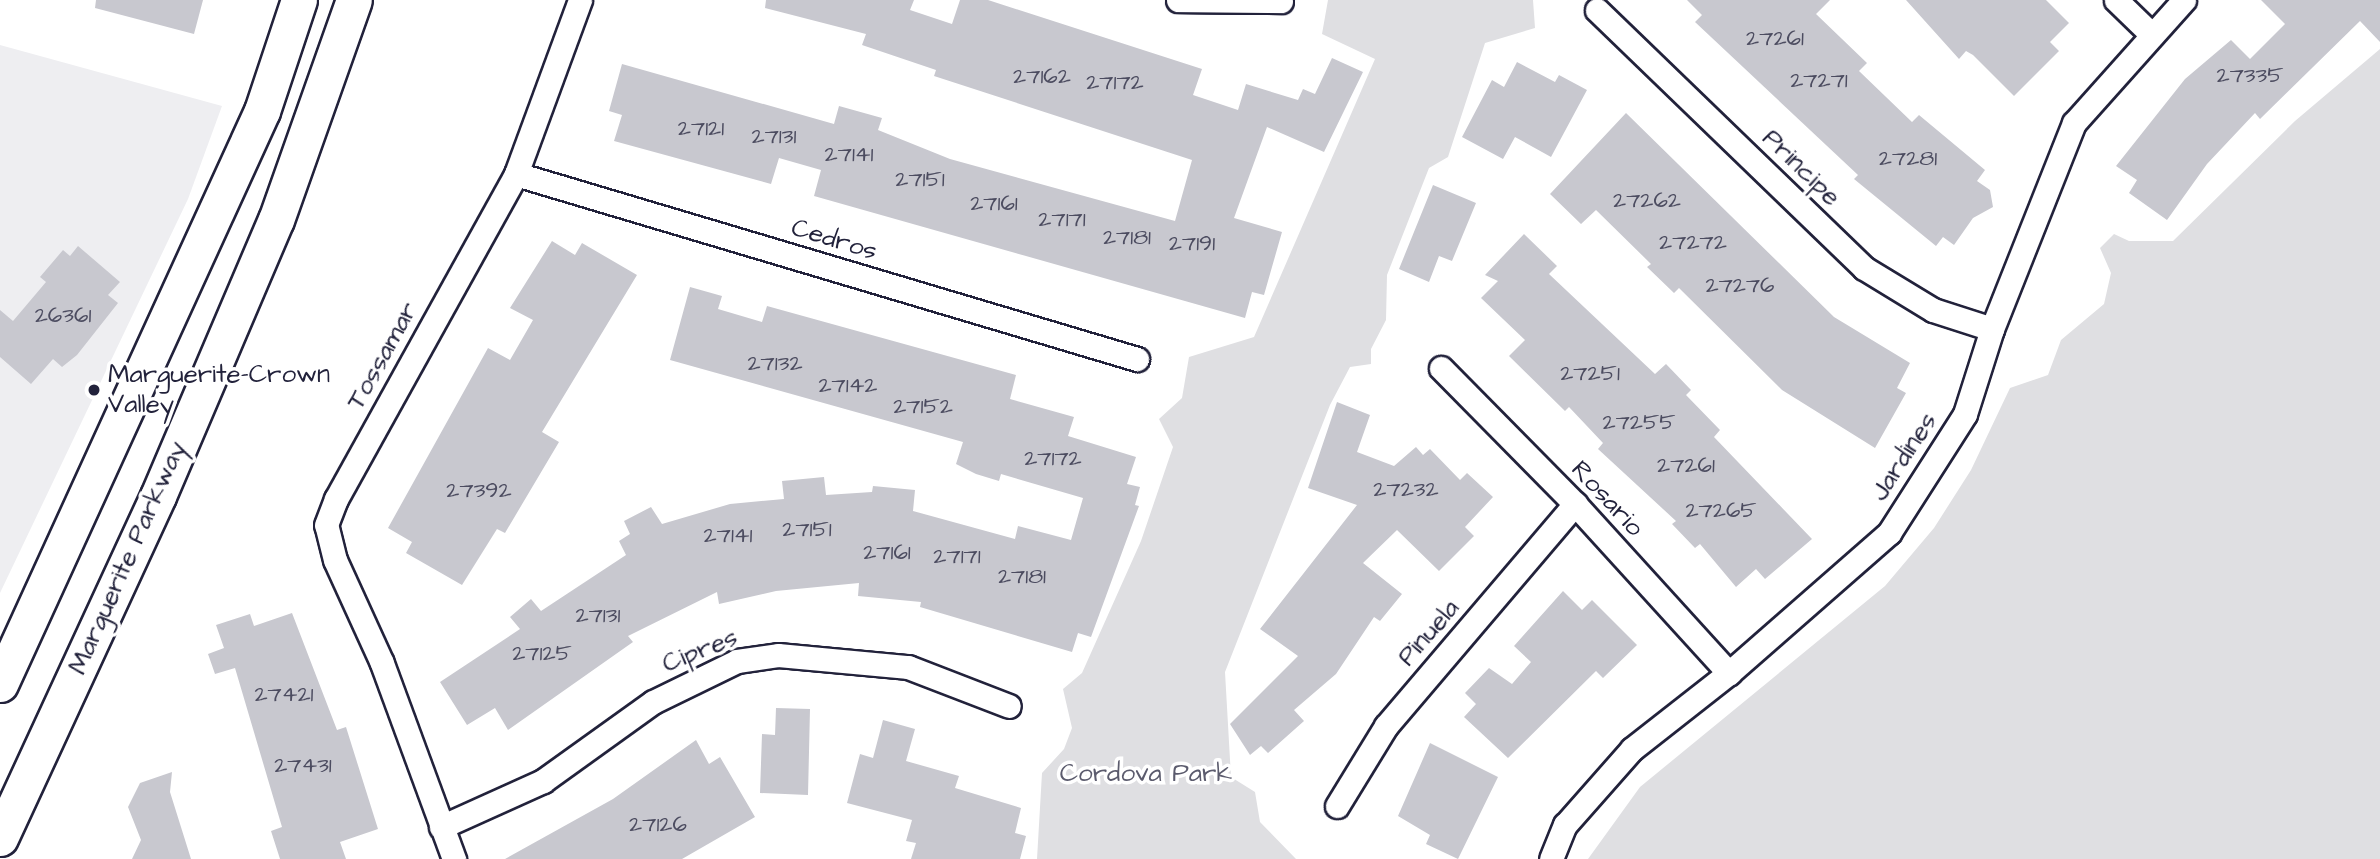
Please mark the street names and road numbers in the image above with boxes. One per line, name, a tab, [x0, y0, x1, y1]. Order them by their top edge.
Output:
street label: Principe	[1755, 123, 1847, 213]
street label: Cedros	[787, 212, 881, 268]
street label: Tossamar	[341, 297, 425, 415]
street label: Jardines	[1864, 407, 1944, 507]
street label: Marguerite Parkway	[63, 437, 193, 679]
street label: Rosario	[1564, 455, 1650, 543]
street label: Pinuela	[1392, 593, 1466, 673]
street label: Cipres	[658, 622, 742, 680]

